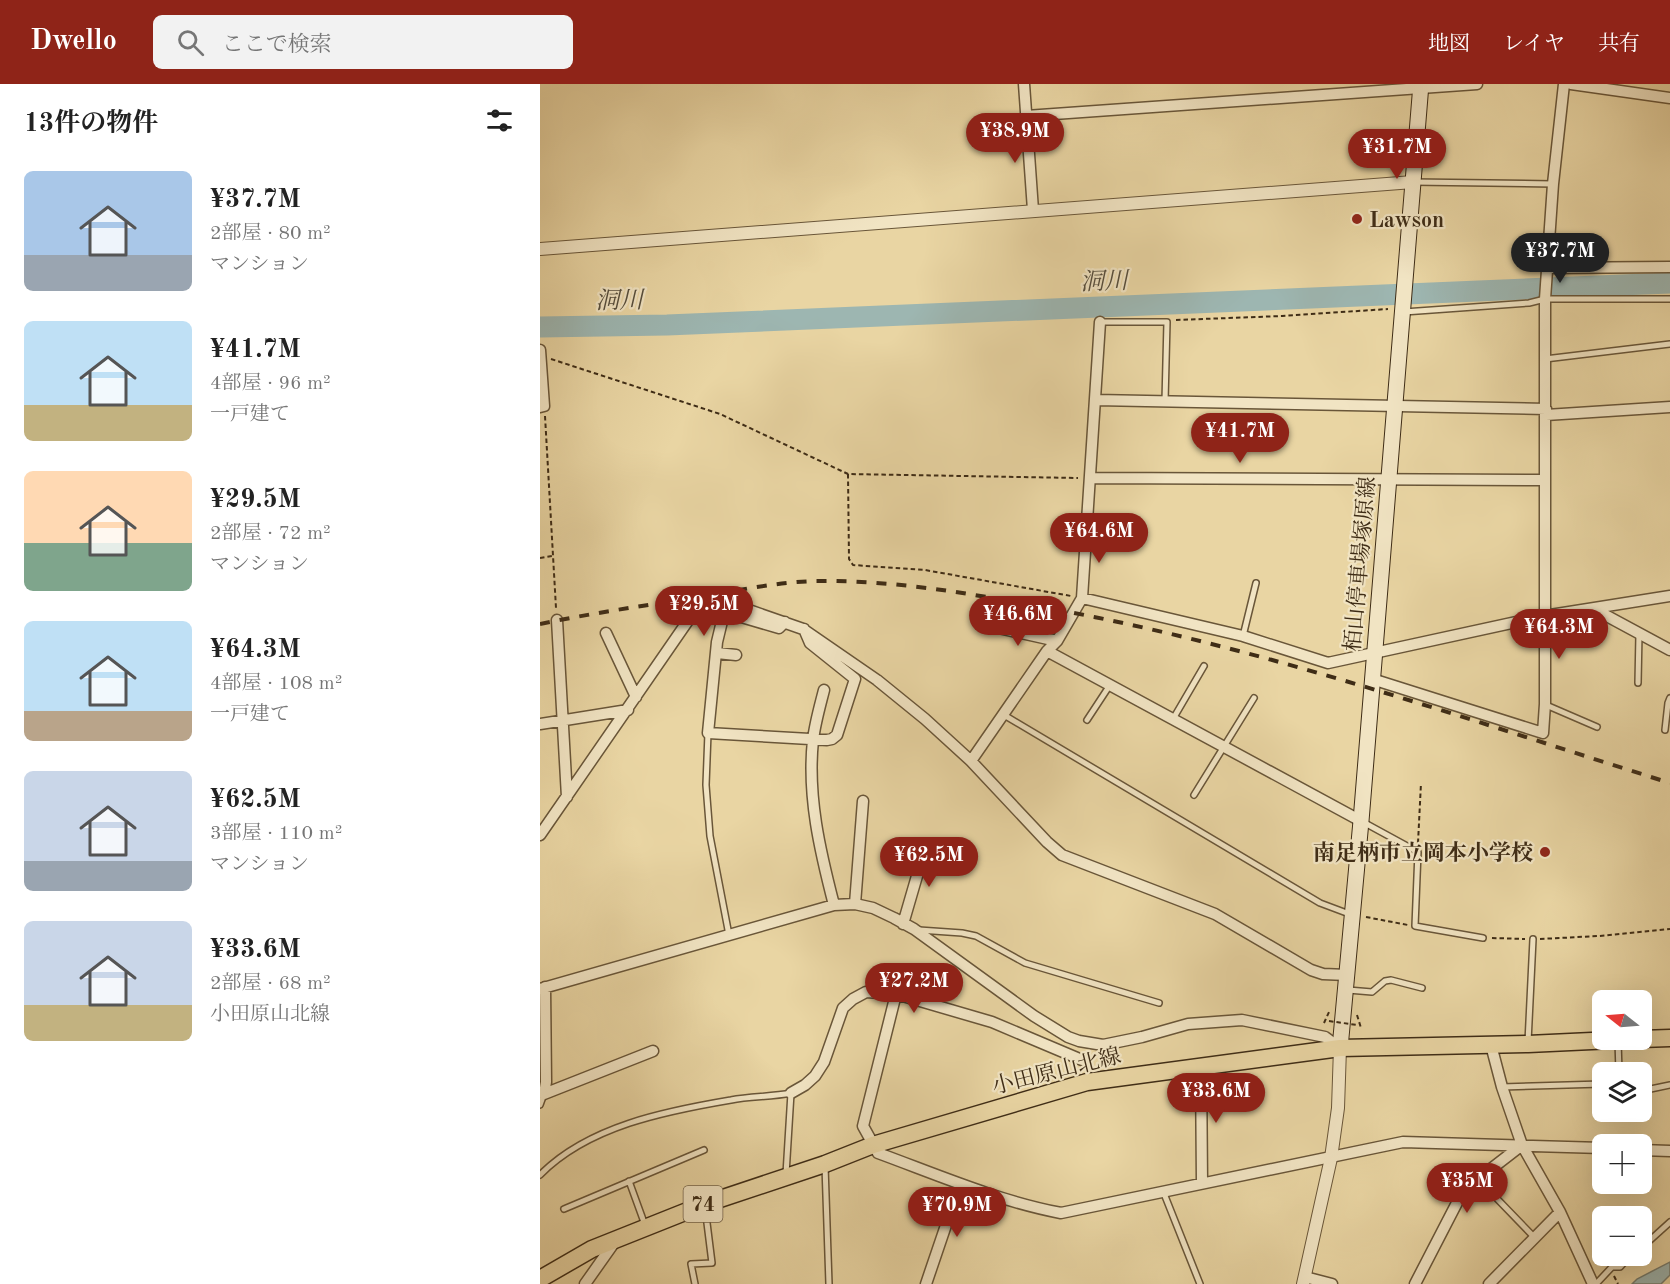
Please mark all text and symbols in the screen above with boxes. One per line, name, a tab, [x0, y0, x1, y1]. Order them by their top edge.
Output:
search box	[153, 15, 573, 69]
icon: search	[174, 26, 207, 59]
text: Dwello	[30, 28, 117, 56]
text: ここで検索	[222, 34, 332, 56]
text: 地図	[1428, 34, 1470, 55]
text: レイヤ	[1503, 34, 1565, 55]
text: 共有	[1598, 34, 1640, 55]
icon: filters	[483, 104, 516, 137]
text: 13件の物件	[24, 111, 158, 137]
pin: ¥38.9M	[966, 113, 1064, 164]
text: ¥38.9M	[980, 122, 1050, 142]
pin: ¥31.7M	[1348, 129, 1446, 180]
text: ¥31.7M	[1362, 138, 1432, 158]
text: ¥37.7M	[210, 187, 301, 213]
icon: home	[72, 195, 144, 267]
place label: Lawson	[1369, 210, 1444, 232]
marker: Lawson	[1350, 212, 1364, 226]
text: 2部屋 · 80 m²	[210, 224, 331, 244]
pin: ¥37.7M	[1511, 233, 1609, 284]
text: ¥37.7M	[1525, 242, 1595, 262]
text: マンション	[210, 255, 309, 275]
water label: 洞川	[1080, 268, 1131, 296]
water label: 洞川	[595, 288, 646, 314]
text: ¥41.7M	[210, 337, 301, 363]
icon: home	[72, 345, 144, 417]
text: 4部屋 · 96 m²	[210, 374, 331, 394]
text: 一戸建て	[210, 405, 290, 425]
pin: ¥41.7M	[1191, 413, 1289, 464]
text: ¥41.7M	[1205, 422, 1275, 442]
street label: 栢山停車場塚原線	[1340, 475, 1380, 653]
text: ¥29.5M	[210, 487, 301, 513]
icon: home	[72, 495, 144, 567]
pin: ¥64.6M	[1050, 513, 1148, 564]
text: ¥64.6M	[1064, 522, 1134, 542]
text: 2部屋 · 72 m²	[210, 524, 331, 544]
text: マンション	[210, 555, 309, 575]
pin: ¥29.5M	[655, 586, 753, 637]
text: ¥29.5M	[669, 595, 739, 615]
pin: ¥46.6M	[969, 596, 1067, 647]
text: ¥46.6M	[983, 605, 1053, 625]
pin: ¥64.3M	[1510, 609, 1608, 660]
text: ¥64.3M	[1524, 618, 1594, 638]
text: ¥64.3M	[210, 637, 301, 663]
icon: home	[72, 645, 144, 717]
text: 4部屋 · 108 m²	[210, 674, 342, 694]
text: 一戸建て	[210, 705, 290, 725]
text: ¥62.5M	[210, 787, 301, 813]
icon: home	[72, 795, 144, 867]
text: 3部屋 · 110 m²	[210, 824, 342, 844]
pin: ¥62.5M	[880, 837, 978, 888]
place label: 南足柄市立岡本小学校	[1313, 841, 1533, 865]
marker: 南足柄市立岡本小学校	[1538, 845, 1552, 859]
text: ¥62.5M	[894, 846, 964, 866]
text: マンション	[210, 855, 309, 875]
text: ¥33.6M	[210, 937, 301, 963]
icon: home	[72, 945, 144, 1017]
pin: ¥27.2M	[865, 963, 963, 1014]
text: ¥27.2M	[879, 972, 949, 992]
text: 2部屋 · 68 m²	[210, 974, 331, 994]
north arrow	[1592, 990, 1652, 1050]
map controls	[1592, 990, 1652, 1266]
text: 小田原山北線	[210, 1005, 330, 1025]
street label: 小田原山北線	[989, 1043, 1123, 1099]
button: layers	[1592, 1062, 1652, 1122]
pin: ¥33.6M	[1167, 1073, 1265, 1124]
text: ¥33.6M	[1181, 1082, 1251, 1102]
button: +	[1592, 1134, 1652, 1194]
pin: ¥35M	[1431, 1163, 1503, 1214]
text: ¥35M	[1441, 1172, 1493, 1192]
road number: 74	[684, 1186, 722, 1222]
pin: ¥70.9M	[908, 1187, 1006, 1238]
text: ¥70.9M	[922, 1196, 992, 1216]
button: −	[1592, 1206, 1652, 1266]

